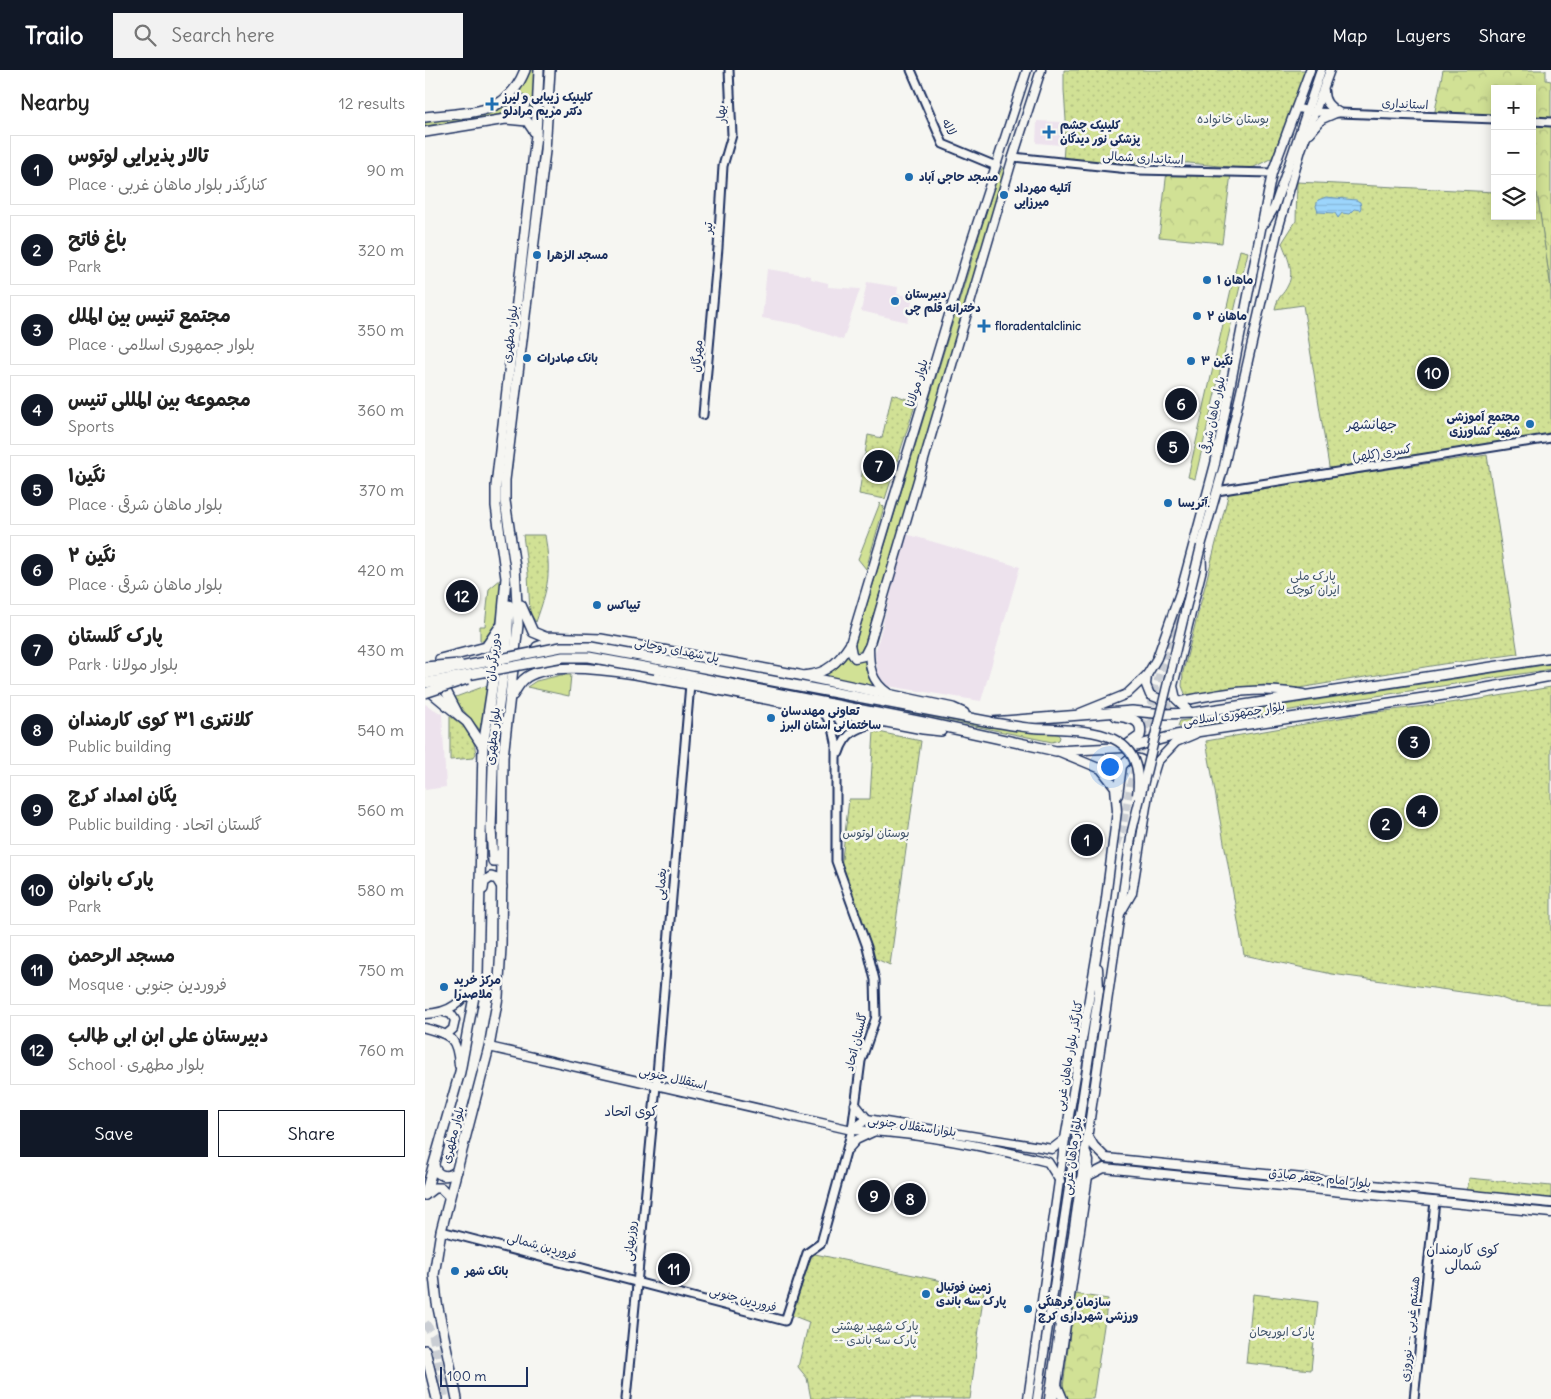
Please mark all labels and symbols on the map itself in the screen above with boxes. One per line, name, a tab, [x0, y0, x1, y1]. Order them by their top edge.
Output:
place label: کلینیک زیبایی و لیرز دکتر مریم مرادلو	[502, 89, 593, 120]
street label: استانداری	[1381, 95, 1429, 112]
marker: کلینیک زیبایی و لیرز دکتر مریم مرادلو	[485, 97, 499, 111]
street label: بهار	[713, 105, 729, 124]
park label: بوستان خانواده	[1197, 111, 1269, 127]
street label: لاله	[939, 116, 960, 138]
place label: کلینیک چشم پزشکی نور دیدگان	[1060, 117, 1141, 147]
marker: کلینیک چشم پزشکی نور دیدگان	[1042, 125, 1056, 139]
street label: استانداری شمالی	[1102, 148, 1184, 168]
place label: مسجد حاجی آباد	[919, 169, 998, 185]
marker: مسجد حاجی آباد	[903, 171, 915, 183]
place label: آتلیه مهرداد میرزایی	[1014, 180, 1072, 210]
marker: آتلیه مهرداد میرزایی	[998, 189, 1010, 201]
street label: تیر	[700, 221, 715, 235]
place label: مسجد الزهرا	[547, 247, 608, 262]
marker: مسجد الزهرا	[531, 249, 543, 261]
place label: ماهان ۱	[1217, 272, 1253, 287]
marker: ماهان ۱	[1201, 274, 1213, 286]
place label: دبیرستان دخترانه قلم چی	[905, 286, 981, 317]
marker: دبیرستان دخترانه قلم چی	[889, 295, 901, 307]
street label: بلوار مطهری	[499, 304, 521, 364]
place label: ماهان ۲	[1207, 308, 1247, 323]
marker: ماهان ۲	[1191, 310, 1203, 322]
place label: floradentalclinic	[994, 318, 1081, 333]
marker: floradentalclinic	[977, 319, 991, 333]
street label: مهرگان	[688, 339, 705, 373]
place label: بانک صادرات	[537, 350, 598, 365]
marker: بانک صادرات	[521, 352, 533, 364]
place label: نگین ۳	[1201, 353, 1233, 368]
pin: 10	[1417, 354, 1449, 392]
marker: نگین ۳	[1185, 355, 1197, 367]
street label: بلوار مولانا	[902, 357, 932, 409]
street label: بلوار ماهان شرقی	[1197, 375, 1229, 455]
pin: 6	[1165, 385, 1197, 423]
place label: مجتمع آموزشی شهید کشاورزی	[1446, 409, 1520, 438]
district label: جهانشهر	[1346, 415, 1397, 433]
marker: مجتمع آموزشی شهید کشاورزی	[1524, 418, 1536, 430]
pin: 5	[1157, 428, 1189, 466]
street label: کسری (کلهر)	[1351, 440, 1413, 465]
pin: 7	[863, 447, 895, 485]
place label: آتریسا.	[1178, 495, 1211, 510]
marker: آتریسا.	[1162, 497, 1174, 509]
park label: پارک ملی ایران کوچک	[1286, 568, 1340, 597]
pin: 12	[446, 577, 478, 615]
place label: تیپاکس	[607, 597, 641, 613]
marker: تیپاکس	[591, 599, 603, 611]
street label: دوربرگردان	[482, 632, 504, 682]
street label: پل شهدای روحانی	[633, 634, 721, 666]
street label: بلوار جمهوری اسلامی	[1182, 698, 1286, 730]
place label: تعاونی مهندسان ساختمانی استان البرز	[780, 703, 881, 733]
street label: بلوار مطهری	[482, 706, 504, 766]
marker: تعاونی مهندسان ساختمانی استان البرز	[765, 712, 777, 724]
pin: 3	[1398, 723, 1430, 761]
your location	[1097, 754, 1123, 780]
pin: 4	[1406, 792, 1438, 830]
pin: 2	[1370, 805, 1402, 843]
pin: 1	[1071, 821, 1103, 859]
park label: بوستان لوتوس	[843, 825, 909, 841]
street label: یغمایی	[652, 867, 670, 901]
place label: مرکز خرید ملاصدرا	[454, 972, 501, 1001]
marker: مرکز خرید ملاصدرا	[438, 981, 450, 993]
street label: کنارگذر بلوار ماهان غربی	[1051, 999, 1087, 1113]
street label: گلستان اتحاد	[841, 1011, 870, 1073]
street label: استقلال جنوبی	[638, 1062, 708, 1094]
district label: کوی اتحاد	[604, 1102, 658, 1120]
street label: بلوار مطهری	[438, 1105, 468, 1165]
street label: بلواراستقلال جنوبی	[867, 1112, 957, 1140]
street label: بلوار ماهان غربی	[1059, 1116, 1085, 1196]
street label: بلوار امام جعفر صادق	[1268, 1165, 1372, 1192]
pin: 9	[858, 1177, 890, 1215]
pin: 8	[894, 1180, 926, 1218]
street label: روزبهانی	[620, 1220, 640, 1262]
street label: فروردین شمالی	[505, 1229, 579, 1263]
district label: کوی کارمندان شمالی	[1426, 1240, 1500, 1274]
pin: 11	[658, 1250, 690, 1288]
place label: بانک شهر	[464, 1263, 508, 1278]
marker: بانک شهر	[449, 1265, 461, 1277]
street label: هشتم غربی -- نوروزی	[1396, 1275, 1425, 1383]
place label: زمین فوتبال پارک سه باندی	[936, 1279, 1007, 1309]
street label: فروردین جنوبی	[708, 1282, 778, 1316]
marker: زمین فوتبال پارک سه باندی	[920, 1288, 932, 1300]
place label: سازمان فرهنگی ورزشی شهرداری کرج	[1038, 1294, 1138, 1324]
marker: سازمان فرهنگی ورزشی شهرداری کرج	[1022, 1303, 1034, 1315]
park label: پارک شهید بهشتی -- پارک سه باندی	[831, 1318, 919, 1348]
park label: پارک ابوریحان	[1249, 1324, 1315, 1340]
scale bar	[440, 1364, 527, 1387]

